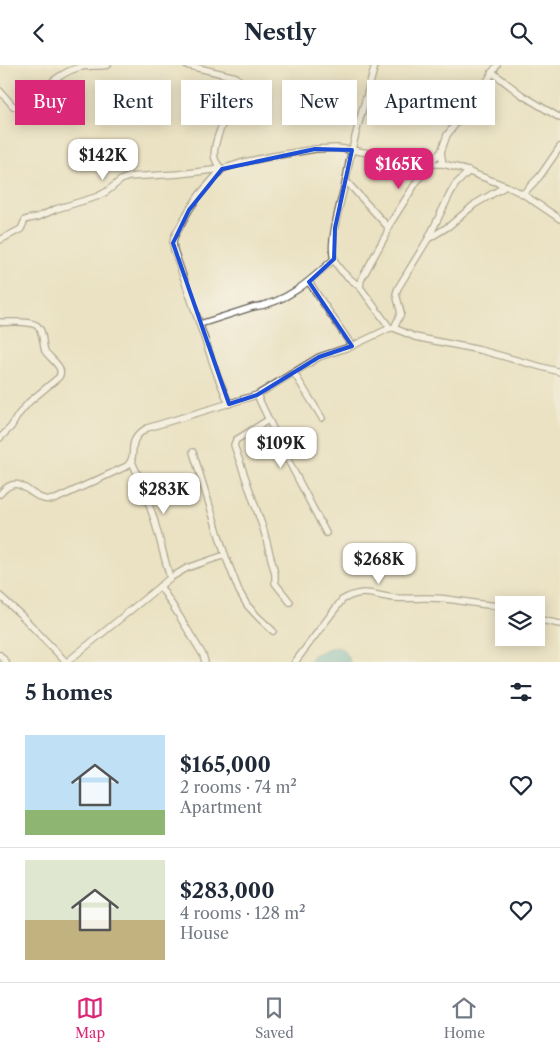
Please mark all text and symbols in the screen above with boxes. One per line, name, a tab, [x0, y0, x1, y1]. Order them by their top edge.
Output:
icon: back	[25, 19, 53, 47]
text: Nestly	[244, 19, 316, 46]
icon: search	[507, 19, 535, 47]
chip: Buy	[15, 80, 85, 125]
chip: Rent	[95, 80, 171, 125]
chip: Filters	[181, 80, 272, 125]
chip: New	[282, 80, 357, 125]
chip: Apartment	[367, 80, 495, 125]
pin: $142K	[68, 139, 138, 181]
text: $142K	[79, 145, 127, 165]
pin: $165K	[364, 147, 434, 190]
text: $165K	[375, 154, 423, 174]
pin: $109K	[246, 427, 316, 469]
text: $109K	[257, 433, 305, 453]
pin: $283K	[129, 473, 199, 515]
text: $283K	[139, 479, 189, 499]
pin: $268K	[344, 543, 414, 585]
text: $268K	[354, 549, 404, 569]
map controls	[495, 596, 545, 646]
button: layers	[495, 596, 545, 646]
icon: filters	[507, 678, 535, 706]
text: 5 homes	[25, 680, 113, 705]
text: $165,000	[180, 752, 271, 777]
icon: home	[65, 755, 125, 815]
icon: heart	[507, 771, 535, 799]
text: 2 rooms · 74 m²	[180, 777, 297, 797]
text: Apartment	[180, 797, 262, 817]
text: $283,000	[180, 878, 275, 903]
icon: home	[65, 880, 125, 940]
icon: heart	[507, 896, 535, 924]
text: 4 rooms · 128 m²	[180, 903, 306, 923]
text: House	[180, 923, 229, 943]
tab: Map	[75, 994, 105, 1042]
tab: Saved	[255, 994, 294, 1042]
tab: Home	[444, 994, 485, 1042]

